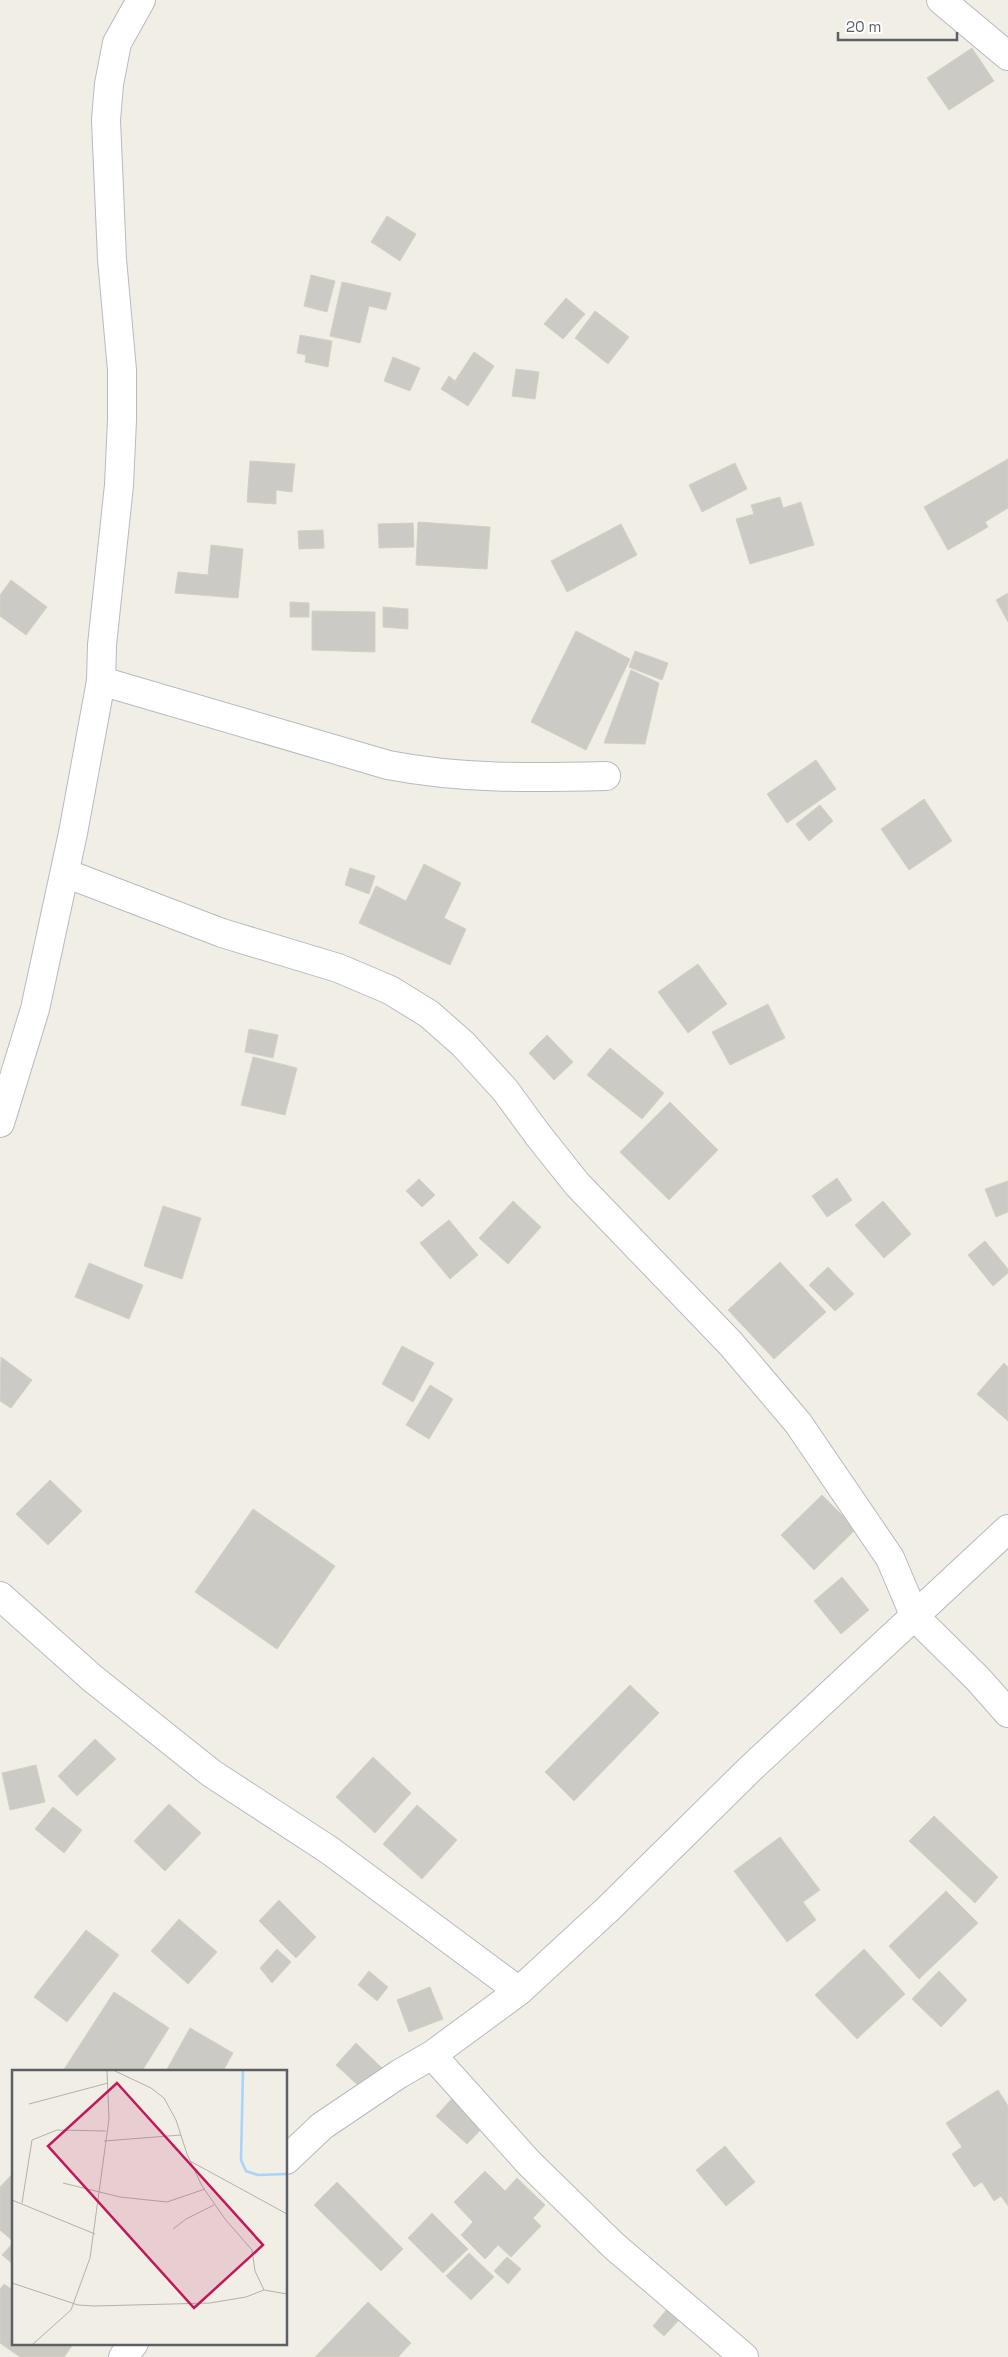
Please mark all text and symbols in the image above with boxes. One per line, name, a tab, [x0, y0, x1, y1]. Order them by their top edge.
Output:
scale bar	[838, 10, 957, 42]
text: 20 m	[846, 17, 881, 36]
inset map	[12, 2070, 288, 2344]

